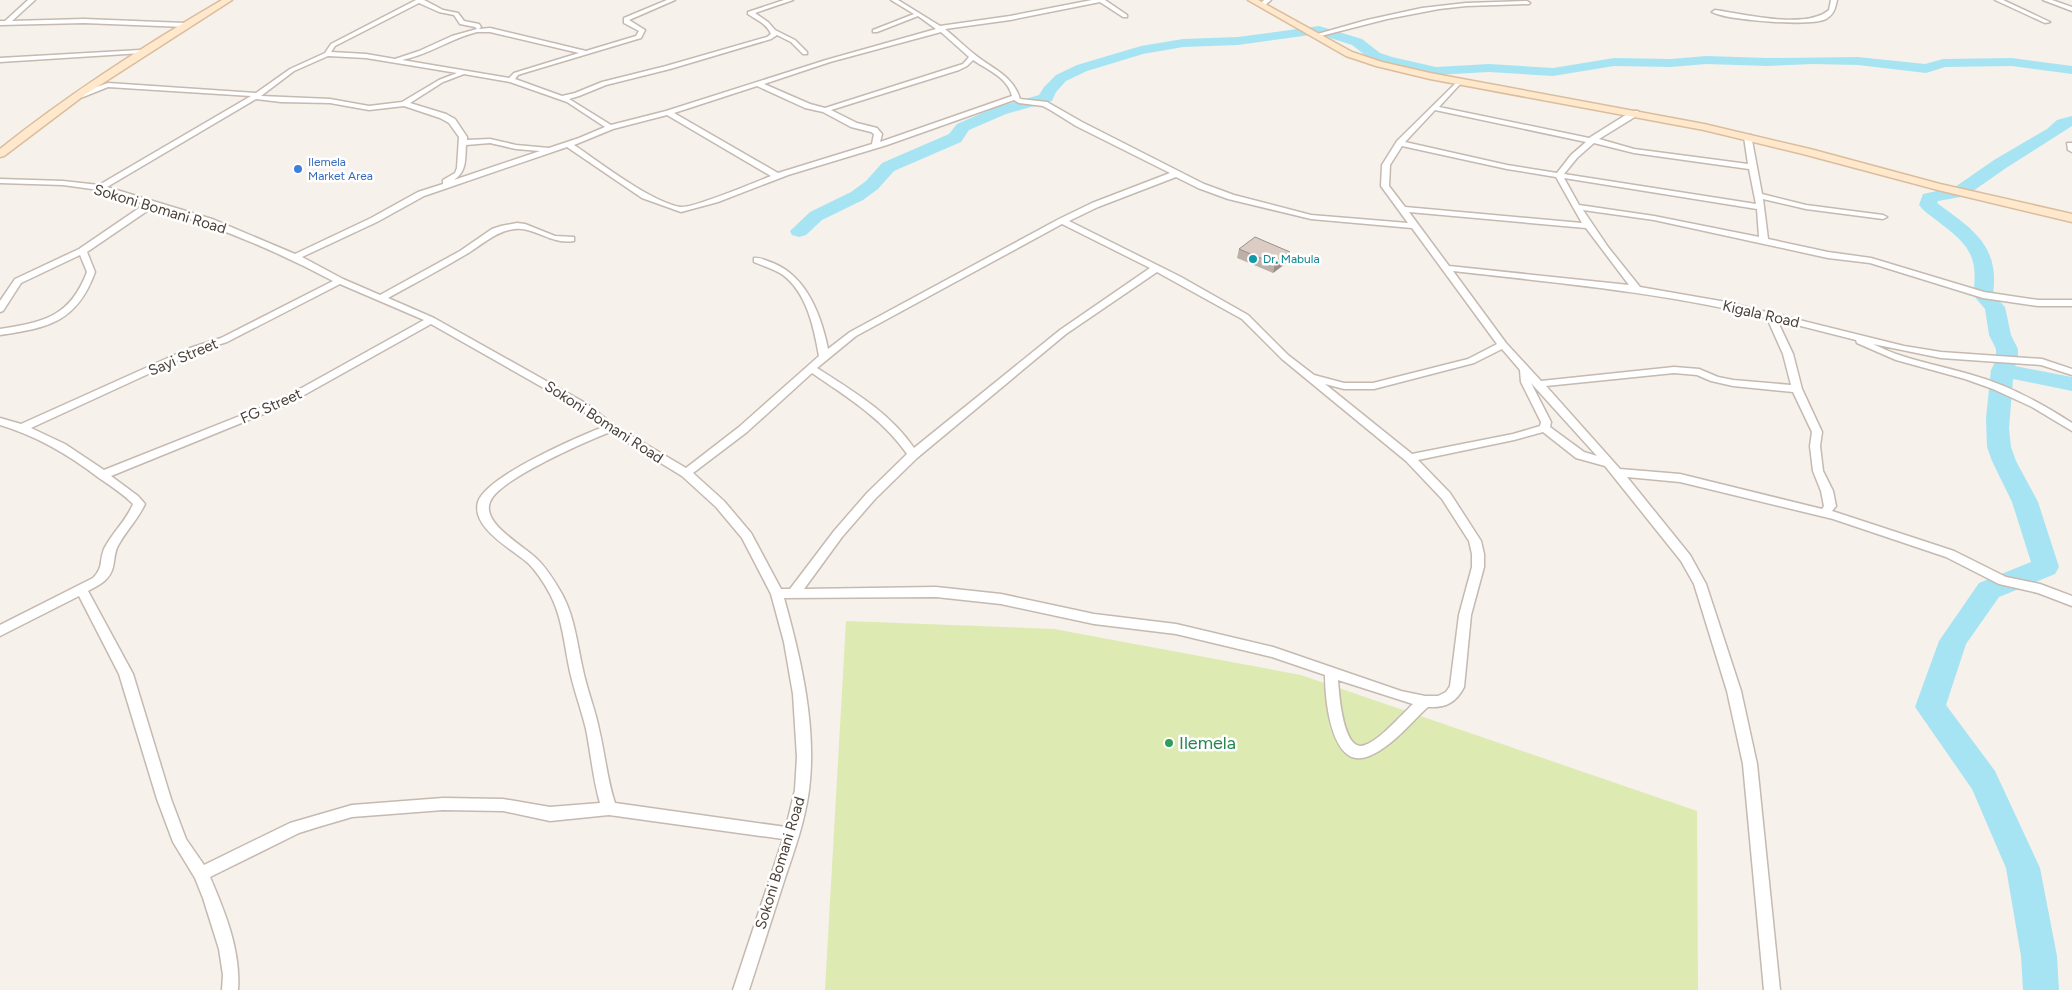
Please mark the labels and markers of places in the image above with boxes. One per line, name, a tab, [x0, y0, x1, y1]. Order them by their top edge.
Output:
place label: Ilemela Market Area	[308, 155, 373, 183]
marker: Ilemela Market Area	[292, 163, 304, 175]
place label: Dr. Mabula	[1263, 252, 1320, 266]
marker: Dr. Mabula	[1247, 253, 1259, 265]
place label: Ilemela	[1179, 732, 1236, 754]
marker: Ilemela	[1163, 737, 1175, 749]

